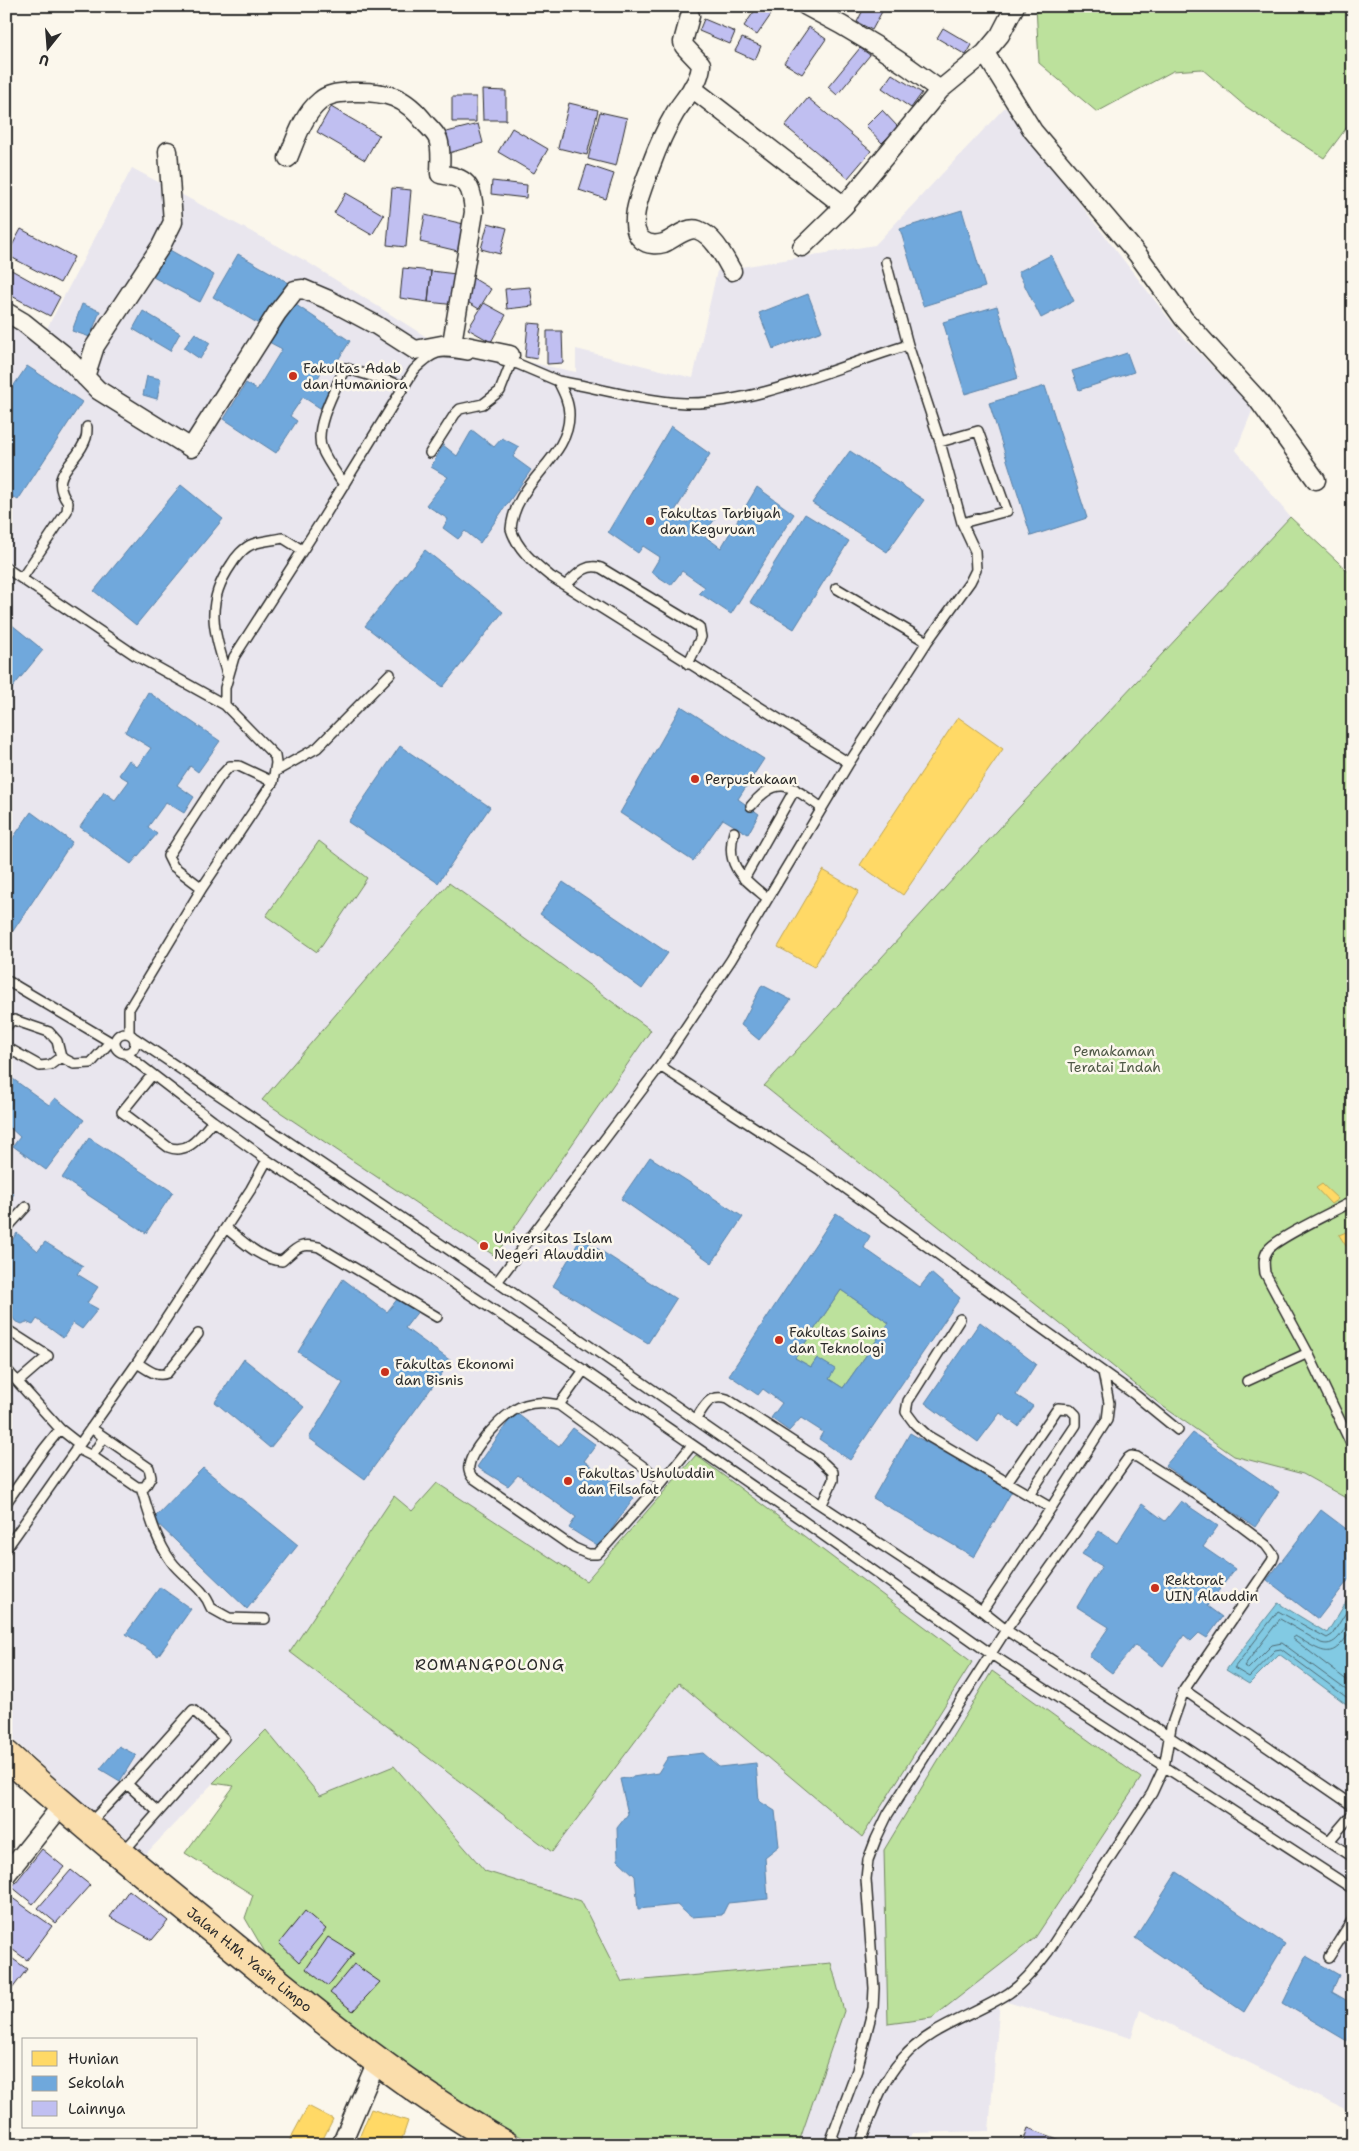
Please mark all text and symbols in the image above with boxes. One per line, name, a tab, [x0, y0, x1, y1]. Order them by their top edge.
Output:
north arrow	[22, 22, 72, 72]
text: U	[37, 50, 51, 70]
place label: Fakultas Adab dan Humaniora	[303, 359, 408, 393]
marker: Fakultas Adab dan Humaniora	[287, 370, 299, 382]
place label: Fakultas Tarbiyah dan Keguruan	[660, 504, 781, 538]
marker: Fakultas Tarbiyah dan Keguruan	[644, 515, 656, 527]
place label: Perpustakaan	[705, 770, 797, 788]
marker: Perpustakaan	[689, 773, 701, 785]
park label: Pemakaman Teratai Indah	[1067, 1042, 1161, 1076]
place label: Universitas Islam Negeri Alauddin	[494, 1229, 612, 1263]
marker: Universitas Islam Negeri Alauddin	[478, 1240, 490, 1252]
place label: Fakultas Sains dan Teknologi	[789, 1323, 886, 1357]
marker: Fakultas Sains dan Teknologi	[773, 1334, 785, 1346]
place label: Fakultas Ekonomi dan Bisnis	[395, 1355, 514, 1389]
marker: Fakultas Ekonomi dan Bisnis	[379, 1366, 391, 1378]
place label: Fakultas Ushuluddin dan Filsafat	[578, 1464, 715, 1498]
marker: Fakultas Ushuluddin dan Filsafat	[562, 1475, 574, 1487]
place label: Rektorat UIN Alauddin	[1165, 1571, 1259, 1605]
marker: Rektorat UIN Alauddin	[1149, 1582, 1161, 1594]
district label: ROMANGPOLONG	[415, 1654, 565, 1675]
street label: Jalan H.M. Yasin Limpo	[183, 1903, 316, 2016]
legend	[22, 2038, 198, 2128]
text: Hunian	[68, 2049, 119, 2069]
text: Sekolah	[68, 2073, 125, 2093]
text: Lainnya	[68, 2099, 126, 2119]

